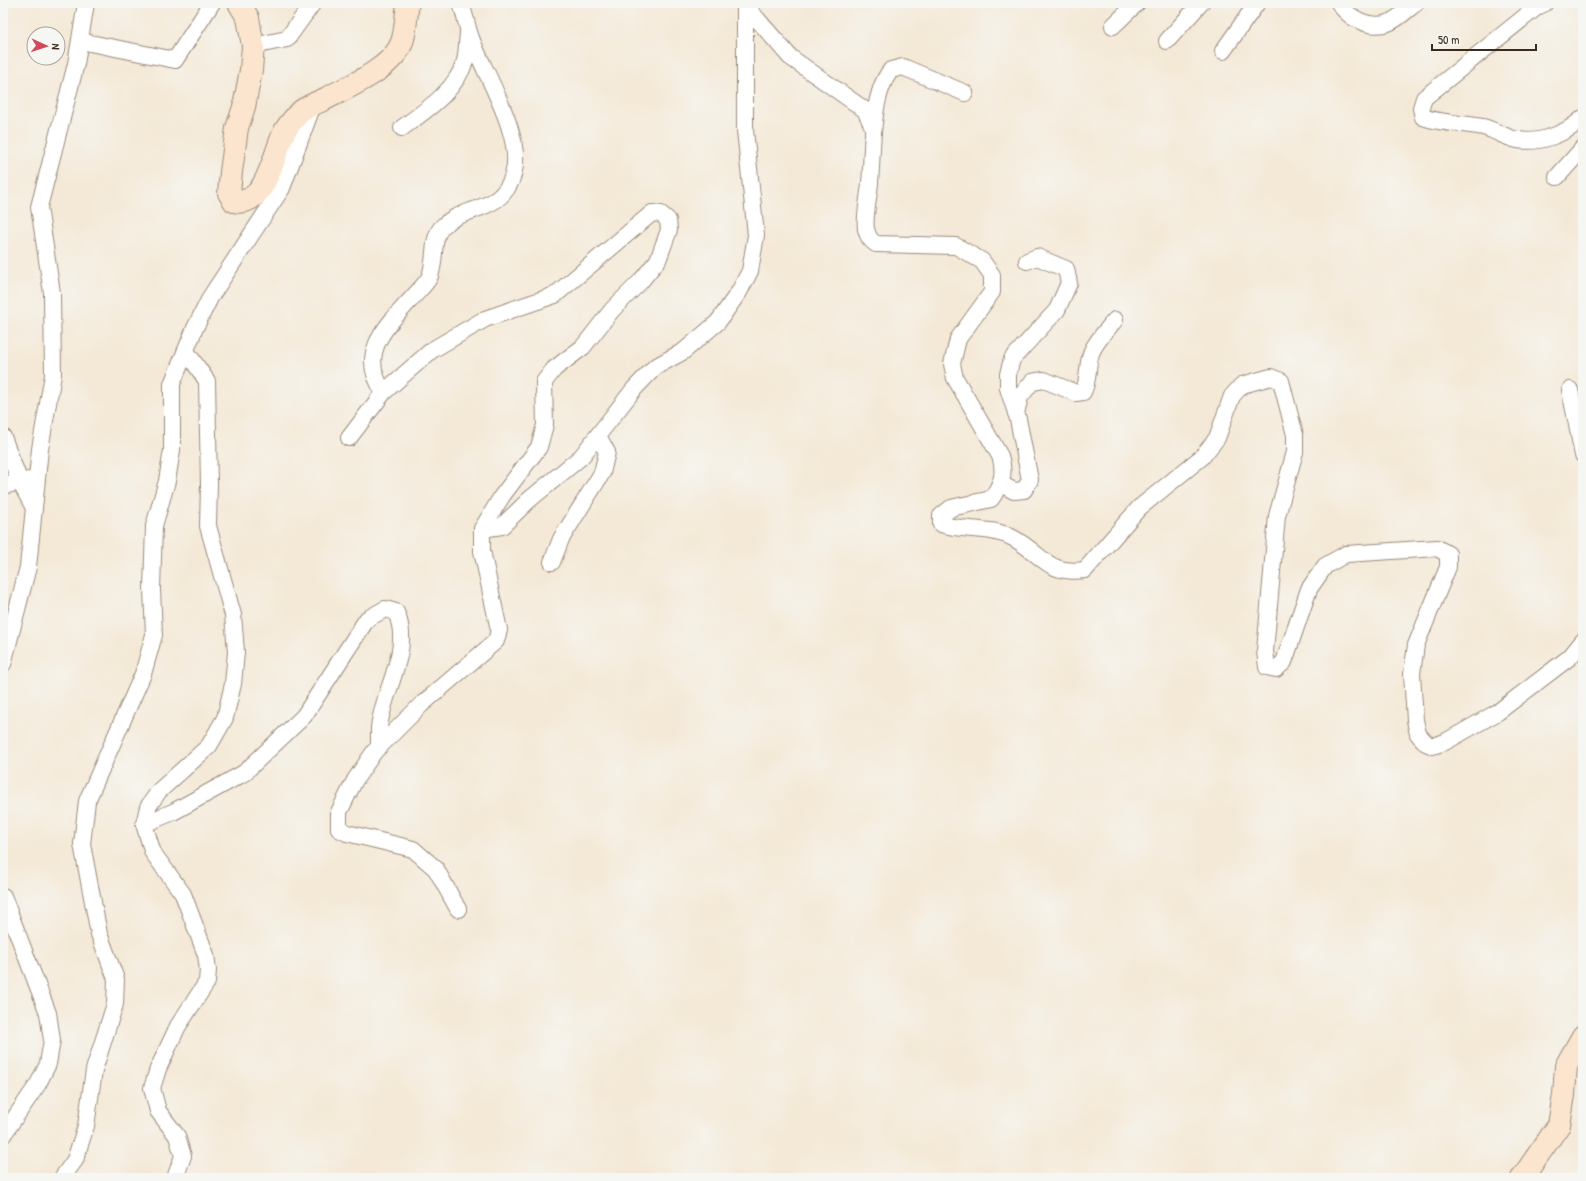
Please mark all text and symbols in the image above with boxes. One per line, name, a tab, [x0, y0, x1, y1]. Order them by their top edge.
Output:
north arrow	[26, 26, 66, 66]
scale bar	[1432, 26, 1536, 52]
text: 50 m	[1438, 31, 1459, 48]
text: N	[49, 43, 63, 50]

